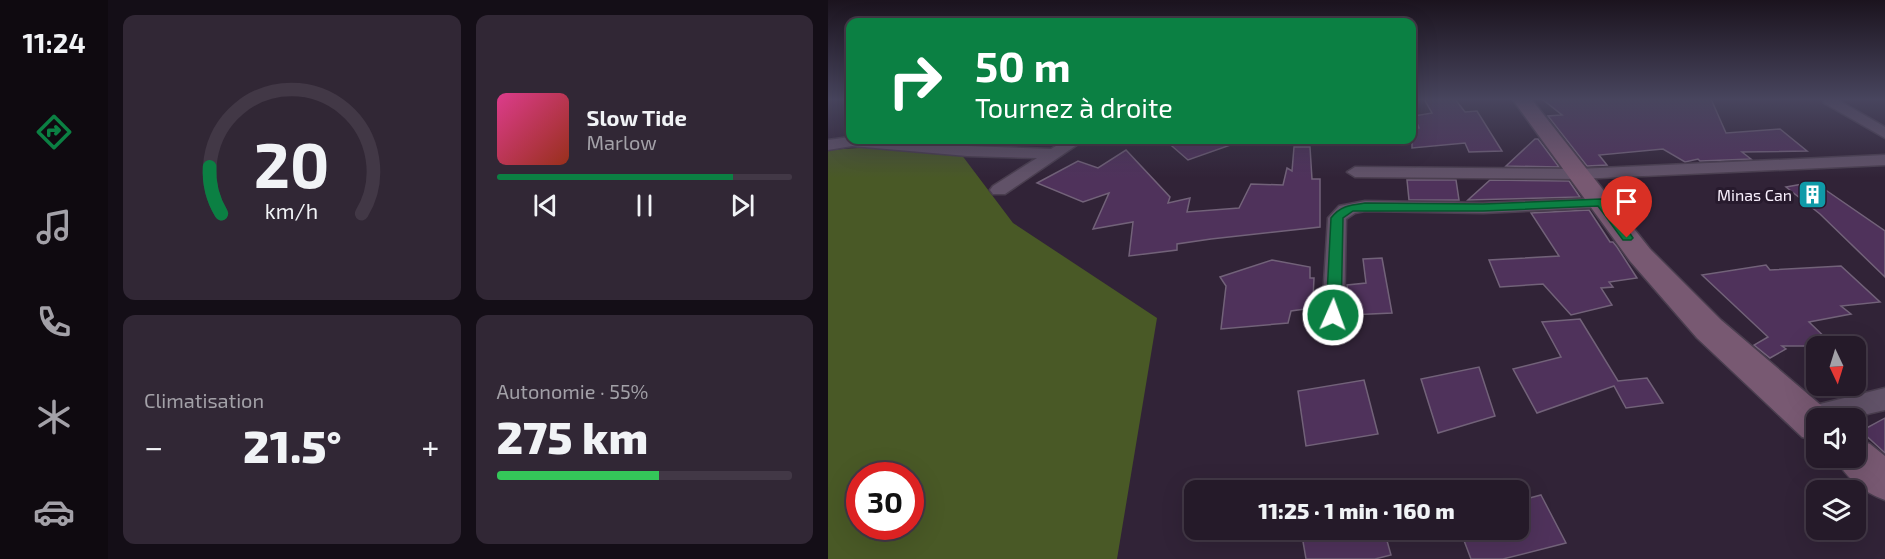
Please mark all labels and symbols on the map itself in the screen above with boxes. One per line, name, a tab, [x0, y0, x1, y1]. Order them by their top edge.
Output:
pin	[1601, 176, 1652, 238]
building icon: Minas Can	[1797, 178, 1829, 210]
place label: Minas Can	[1717, 185, 1792, 204]
position arrow	[1301, 283, 1365, 347]
north arrow	[1806, 336, 1866, 396]
speed limit sign: 30	[846, 462, 924, 540]

